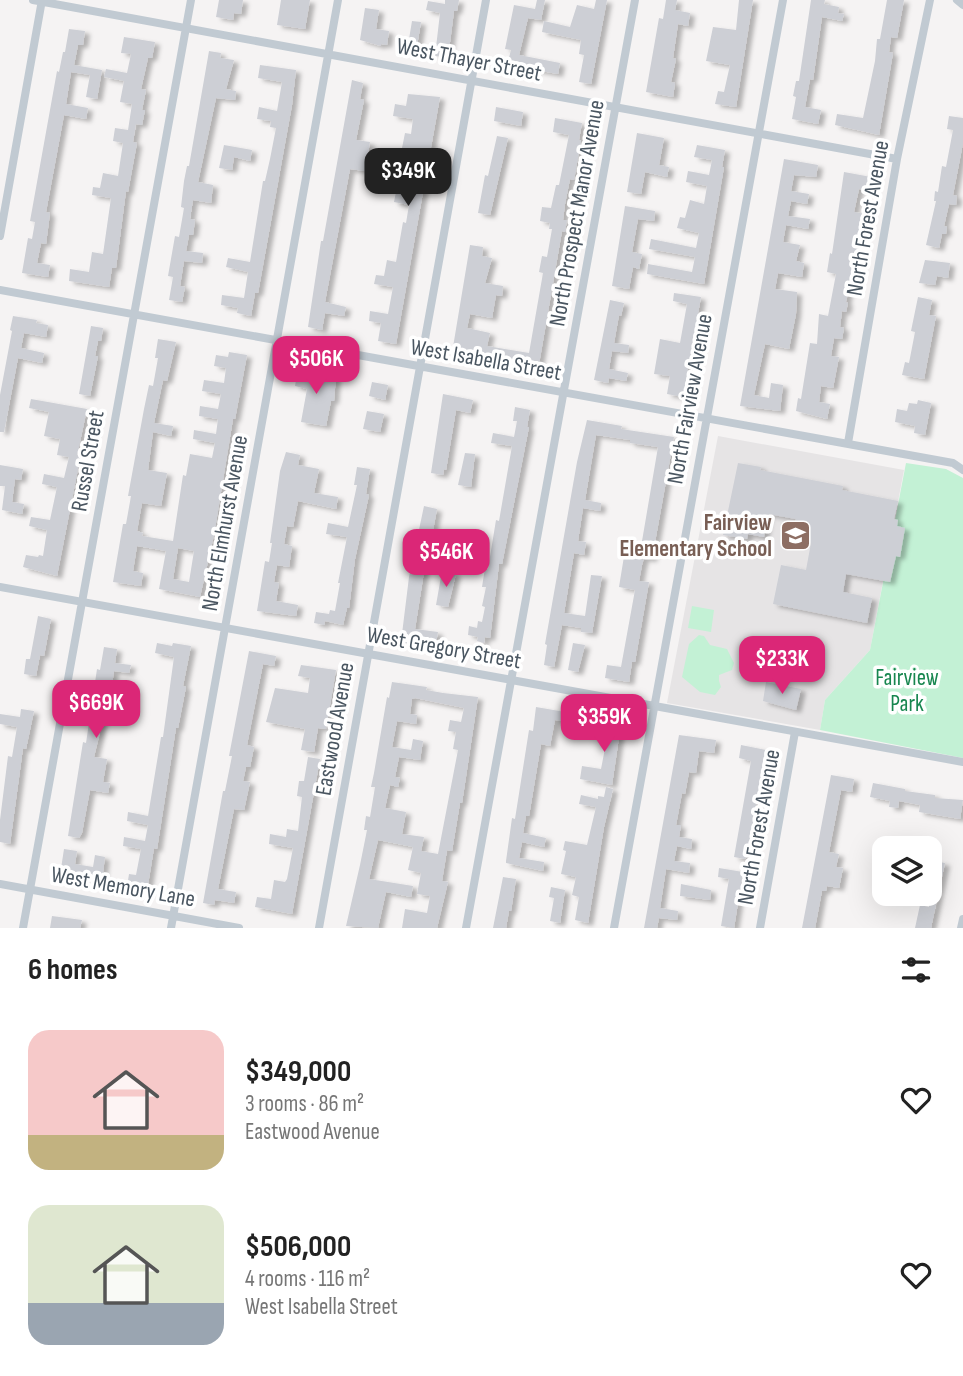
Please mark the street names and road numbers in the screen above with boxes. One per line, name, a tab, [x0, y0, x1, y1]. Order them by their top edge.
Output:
street label: West Thayer Street	[394, 32, 544, 88]
street label: North Prospect Manor Avenue	[543, 98, 611, 328]
street label: North Forest Avenue	[841, 138, 895, 298]
street label: North Fairview Avenue	[661, 312, 719, 486]
street label: West Isabella Street	[408, 333, 564, 387]
street label: Russel Street	[65, 408, 111, 514]
street label: North Elmhurst Avenue	[196, 433, 254, 613]
street label: West Gregory Street	[365, 621, 523, 675]
street label: Eastwood Avenue	[310, 660, 360, 798]
street label: North Forest Avenue	[732, 747, 786, 907]
street label: West Memory Lane	[49, 861, 197, 913]

